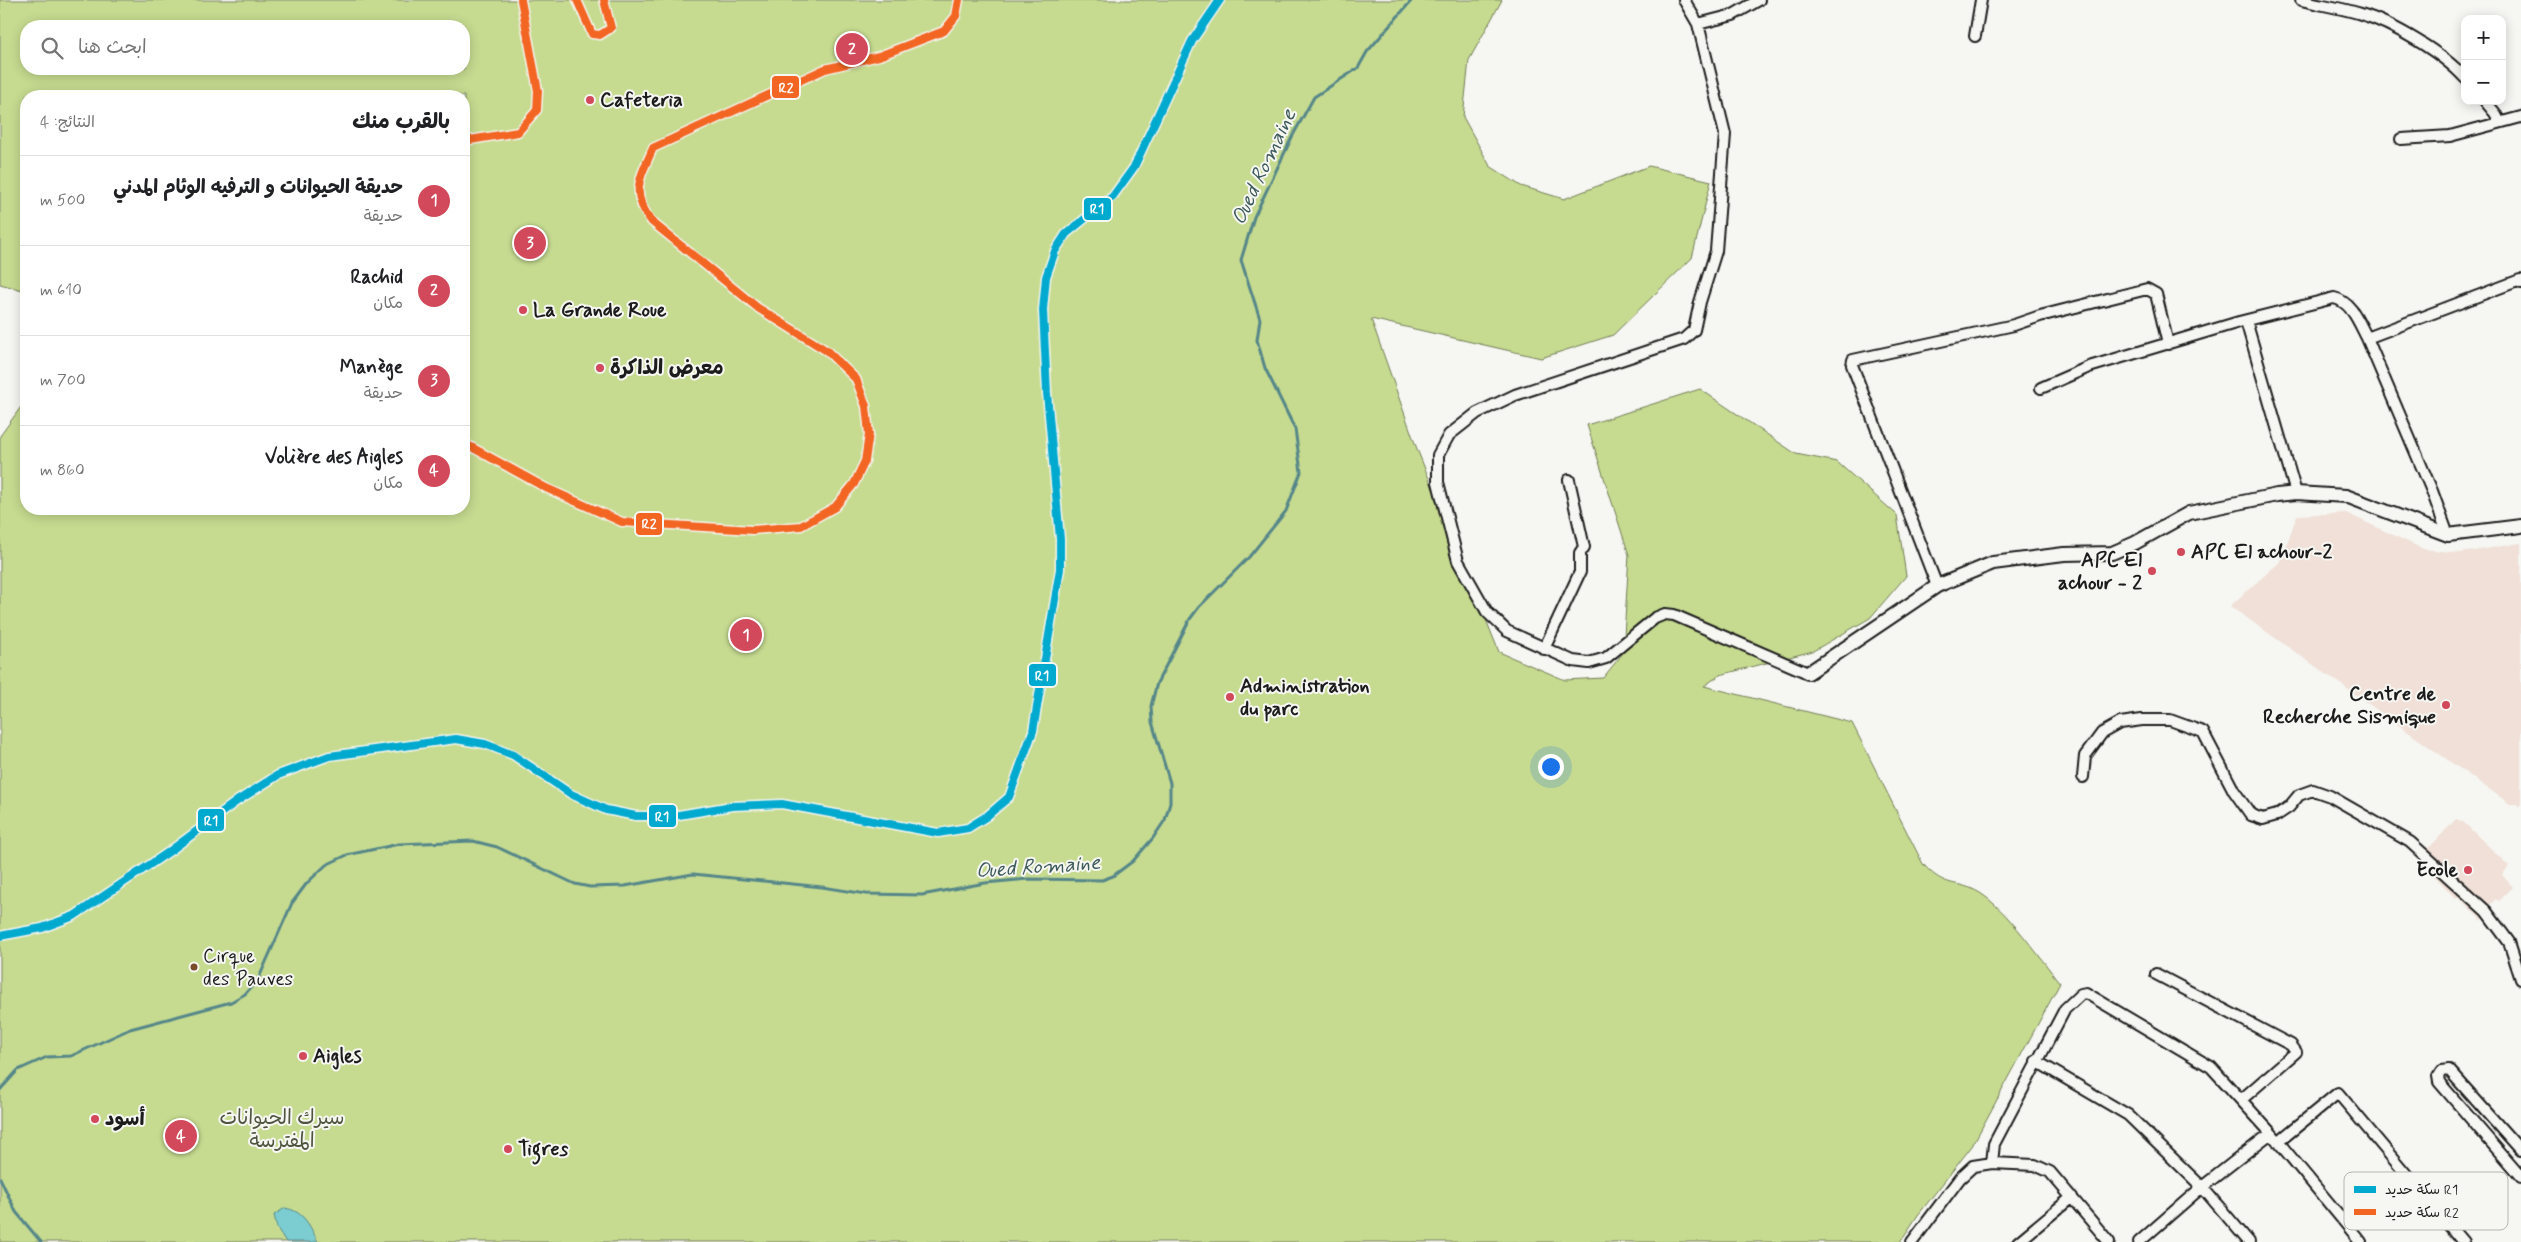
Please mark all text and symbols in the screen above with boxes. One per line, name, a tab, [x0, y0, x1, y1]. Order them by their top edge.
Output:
map controls	[2461, 15, 2506, 105]
button: +	[2461, 15, 2506, 60]
search box	[20, 20, 470, 75]
pin: 2	[836, 30, 868, 68]
icon: search	[38, 34, 66, 62]
text: ابحث هنا	[78, 35, 147, 60]
button: −	[2461, 60, 2506, 105]
line badge: R2	[771, 75, 800, 99]
text: R2	[778, 79, 794, 97]
place label: Cafeteria	[600, 87, 683, 114]
marker: Cafeteria	[584, 94, 596, 106]
water label: Oued Romaine	[1225, 104, 1303, 229]
text: بالقرب منك	[352, 108, 450, 136]
text: النتائج: 4	[40, 112, 95, 133]
text: حديقة الحيوانات و الترفيه الوئام المدني	[113, 175, 403, 200]
text: 500 m	[40, 190, 85, 211]
text: 1	[430, 190, 438, 211]
line badge: R1	[1083, 197, 1112, 221]
text: R1	[1090, 200, 1104, 218]
text: حديقة	[364, 206, 403, 227]
pin: 3	[514, 224, 546, 262]
text: Rachid	[351, 265, 403, 290]
text: 610 m	[40, 280, 82, 301]
text: 2	[430, 280, 438, 301]
text: مكان	[373, 293, 403, 314]
place label: La Grande Roue	[533, 297, 667, 324]
marker: La Grande Roue	[517, 304, 529, 316]
text: Manège	[340, 355, 403, 380]
place label: معرض الذاكرة	[610, 355, 724, 382]
marker: معرض الذاكرة	[594, 362, 606, 374]
text: 700 m	[40, 370, 86, 391]
text: 3	[430, 370, 438, 391]
text: حديقة	[364, 383, 403, 404]
text: Volière des Aigles	[265, 445, 403, 470]
text: 860 m	[40, 460, 85, 481]
text: 4	[429, 460, 439, 481]
text: مكان	[373, 473, 403, 494]
line badge: R2	[635, 512, 663, 536]
text: R2	[641, 515, 657, 533]
place label: APC El achour-2	[2191, 539, 2332, 566]
marker: APC El achour-2	[2175, 546, 2187, 558]
place label: APC El achour - 2	[2058, 547, 2142, 597]
marker: APC El achour - 2	[2146, 565, 2158, 577]
pin: 1	[730, 616, 762, 654]
line badge: R1	[1028, 663, 1057, 687]
text: R1	[1035, 667, 1049, 685]
place label: Administration du parc	[1240, 673, 1370, 723]
place label: Centre de Recherche Sismique	[2263, 681, 2437, 731]
marker: Administration du parc	[1224, 691, 1236, 703]
marker: Centre de Recherche Sismique	[2440, 699, 2452, 711]
your location	[1538, 754, 1564, 780]
line badge: R1	[648, 804, 677, 828]
line badge: R1	[197, 808, 225, 832]
text: R1	[655, 808, 669, 826]
text: R1	[204, 812, 218, 830]
water label: Oued Romaine	[975, 849, 1102, 885]
place label: Ecole	[2416, 857, 2459, 884]
marker: Ecole	[2462, 864, 2474, 876]
place label: Cirque des Pauves	[203, 944, 293, 992]
marker: Cirque des Pauves	[189, 962, 199, 972]
place label: Aigles	[313, 1043, 362, 1070]
marker: Aigles	[297, 1050, 309, 1062]
park label: سيرك الحيوانات المفترسة	[220, 1105, 344, 1155]
place label: أسود	[105, 1106, 145, 1133]
marker: أسود	[89, 1113, 101, 1125]
pin: 4	[165, 1117, 197, 1155]
place label: Tigres	[518, 1136, 568, 1165]
marker: Tigres	[502, 1143, 514, 1155]
legend	[2344, 1172, 2508, 1230]
text: سكة حديد R1	[2385, 1181, 2458, 1199]
text: سكة حديد R2	[2385, 1204, 2459, 1222]

